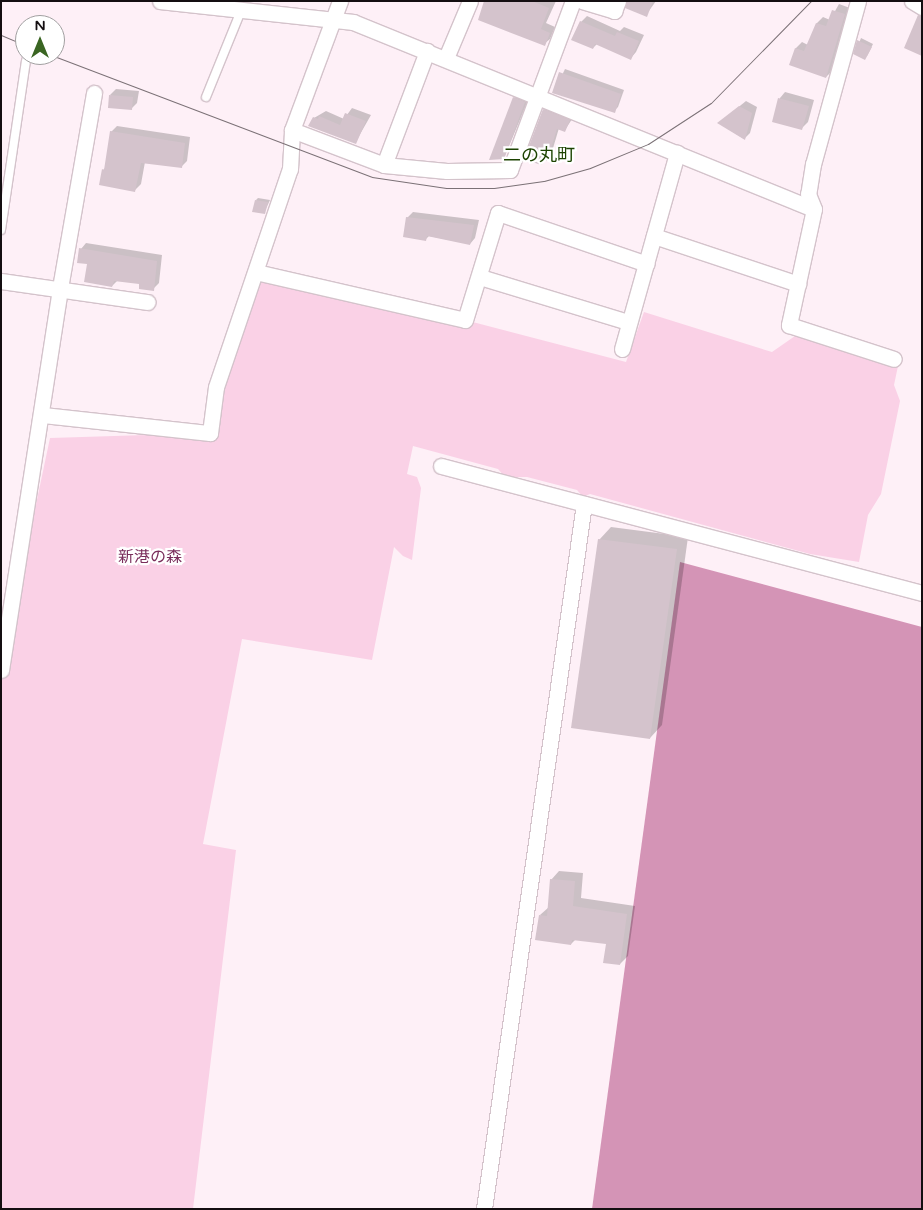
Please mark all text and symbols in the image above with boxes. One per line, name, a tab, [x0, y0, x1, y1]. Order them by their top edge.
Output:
north arrow	[15, 15, 65, 65]
text: N	[34, 17, 46, 34]
district label: 二の丸町	[503, 144, 575, 166]
park label: 新港の森	[118, 547, 182, 567]

